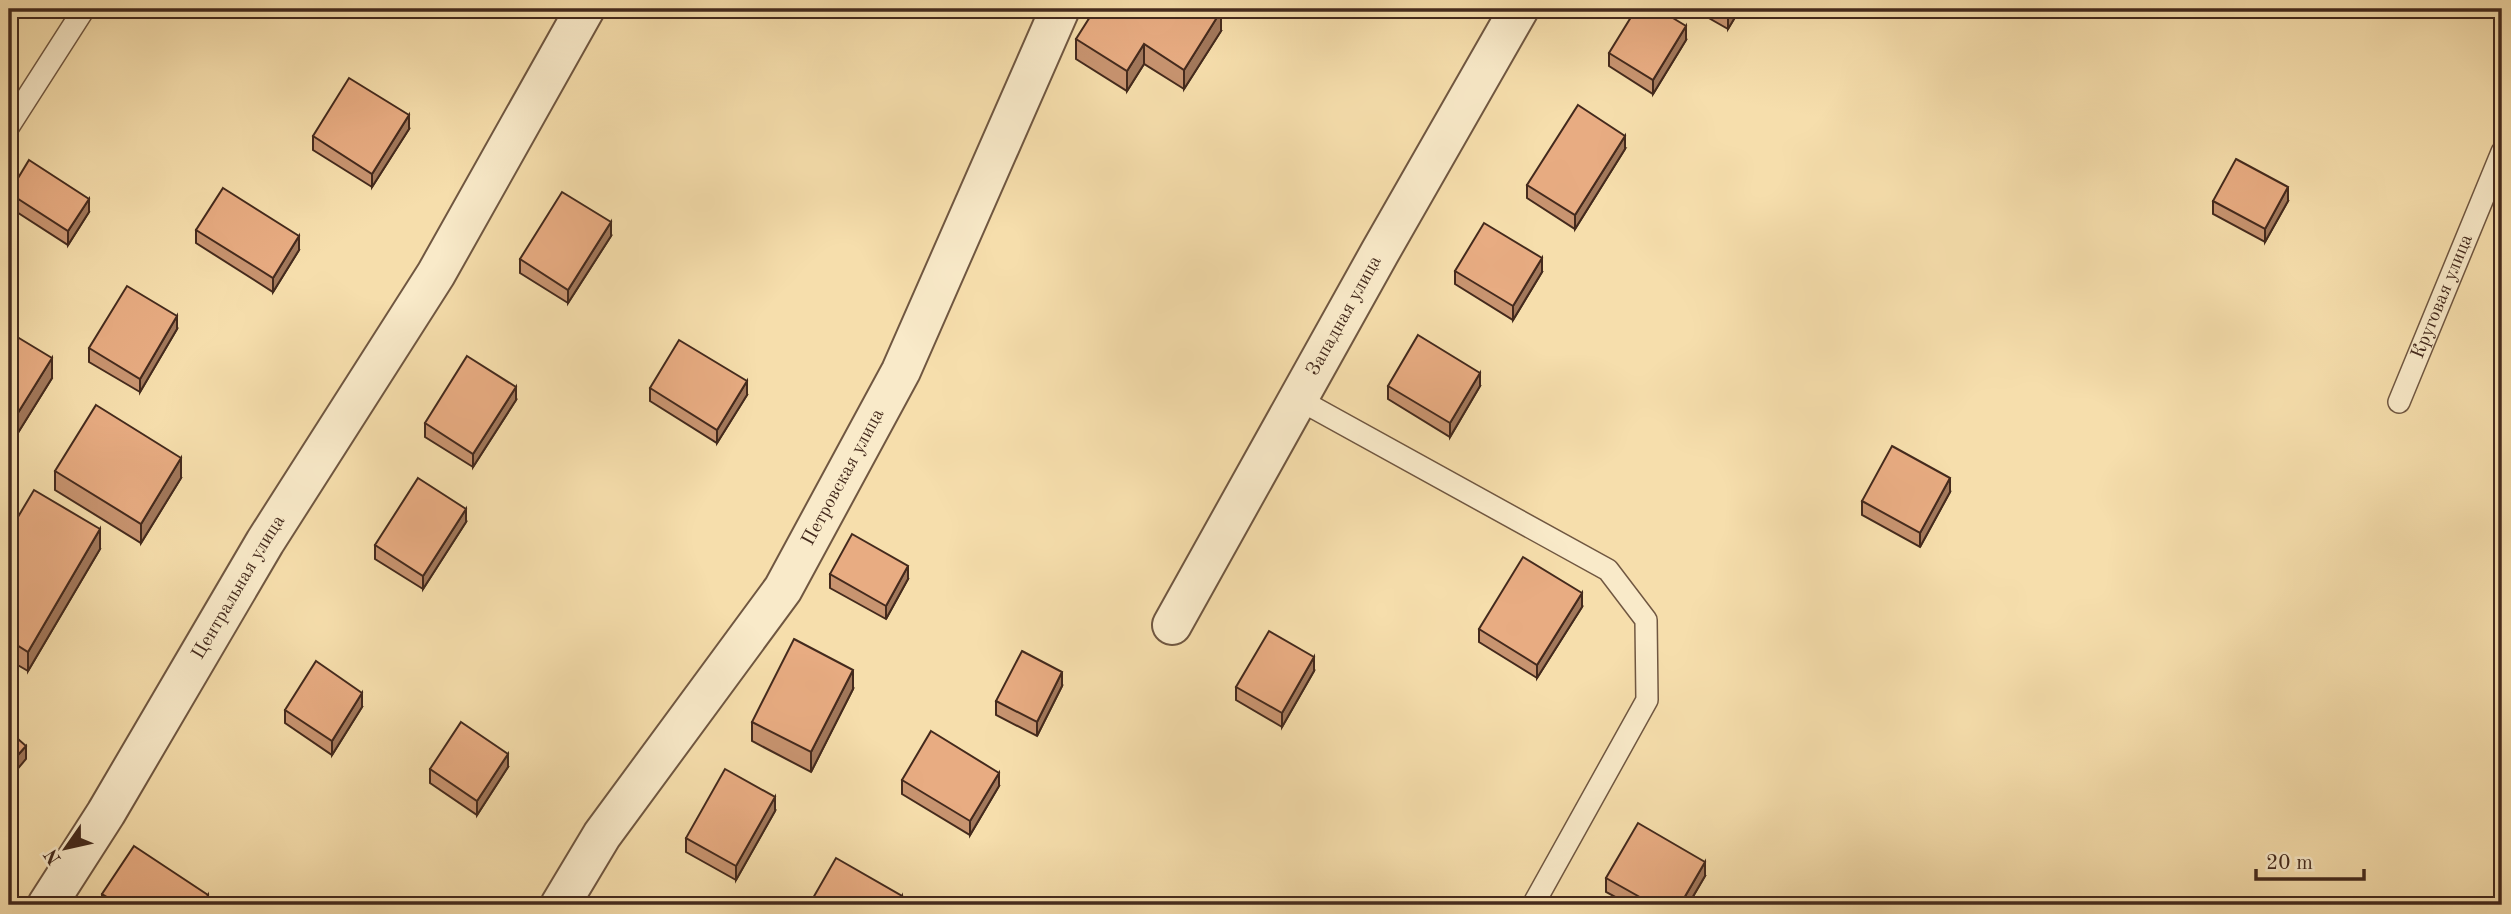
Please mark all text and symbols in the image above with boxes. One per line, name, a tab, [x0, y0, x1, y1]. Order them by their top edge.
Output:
street label: Круговая улица	[2408, 231, 2477, 361]
street label: Западная улица	[1303, 252, 1386, 379]
street label: Петровская улица	[799, 405, 888, 549]
street label: Центральная улица	[189, 512, 289, 663]
north arrow	[32, 813, 102, 883]
scale bar	[2256, 837, 2364, 881]
text: N	[42, 844, 66, 867]
text: 20 m	[2266, 853, 2313, 874]

